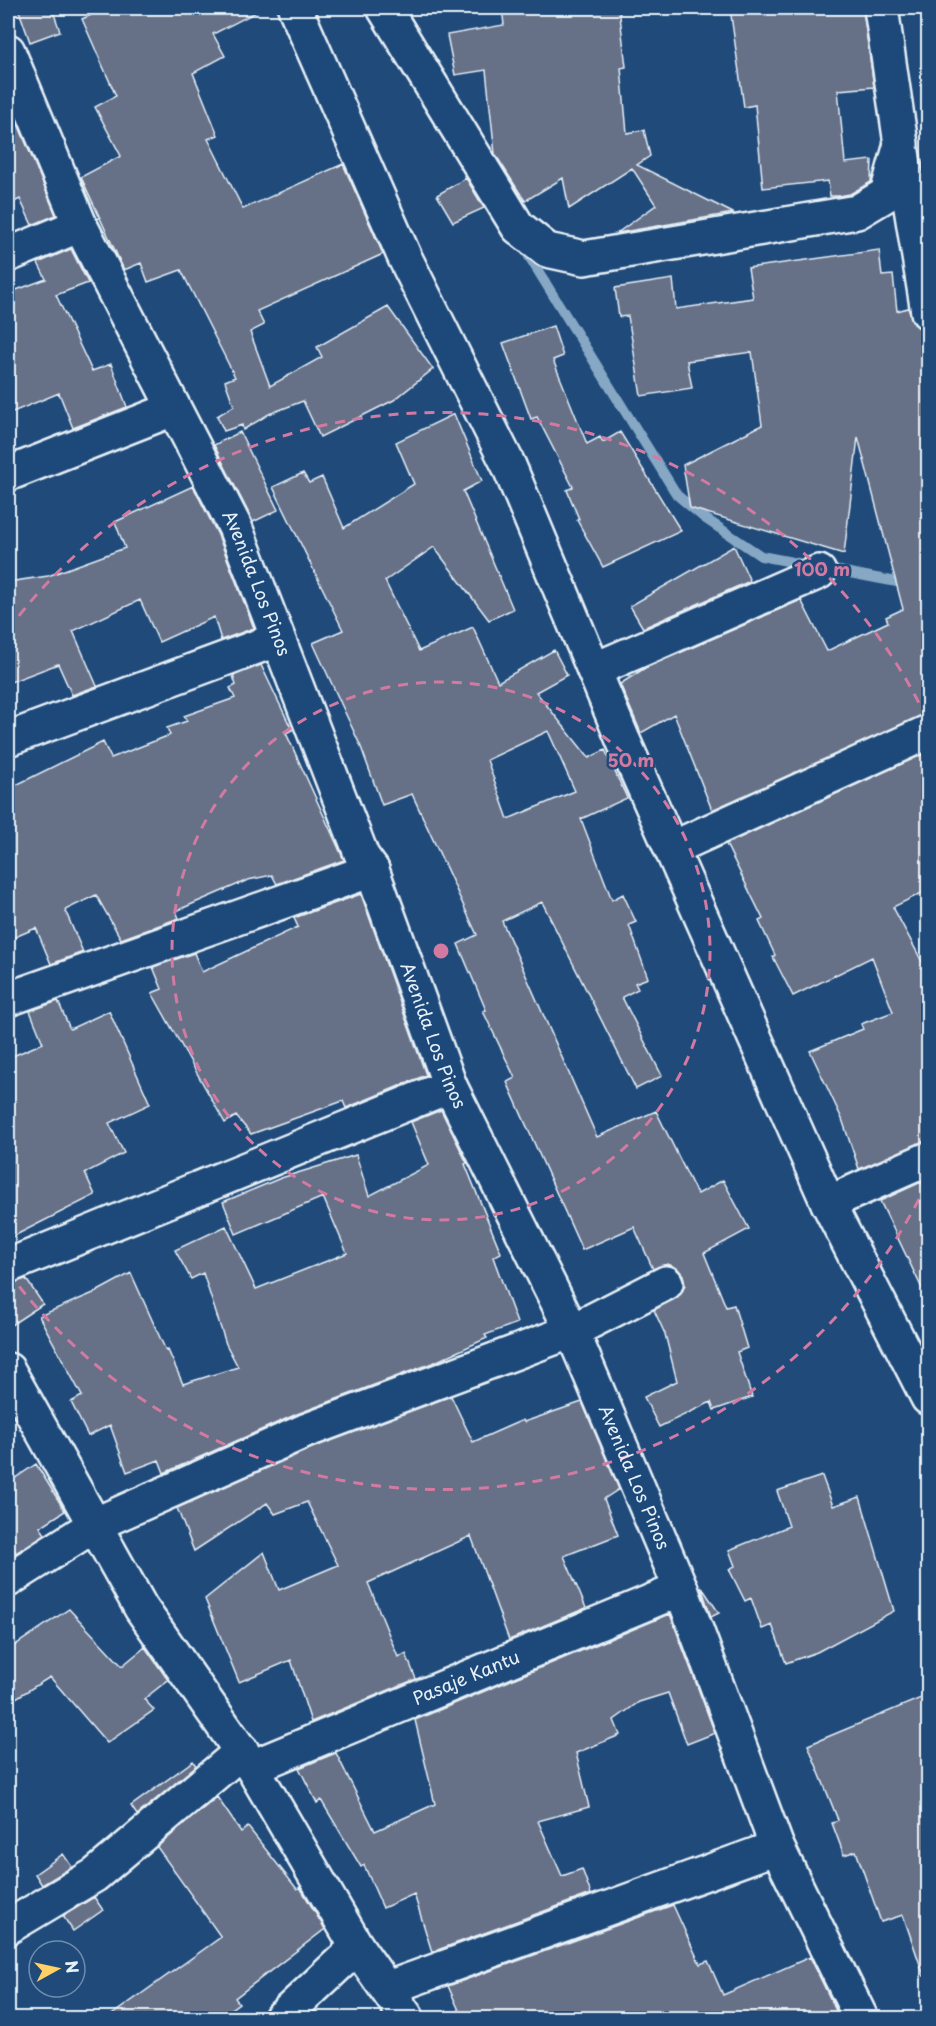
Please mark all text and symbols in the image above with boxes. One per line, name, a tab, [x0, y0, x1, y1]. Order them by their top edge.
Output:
street label: Avenida Los Pinos	[217, 505, 299, 660]
text: 100 m	[794, 555, 850, 582]
text: 50 m	[608, 746, 654, 773]
centre of rings	[431, 941, 451, 961]
street label: Avenida Los Pinos	[394, 958, 474, 1113]
street label: Avenida Los Pinos	[593, 1400, 678, 1553]
street label: Pasaje Kantu	[408, 1642, 523, 1711]
north arrow	[27, 1939, 87, 1999]
text: N	[60, 1959, 86, 1975]

